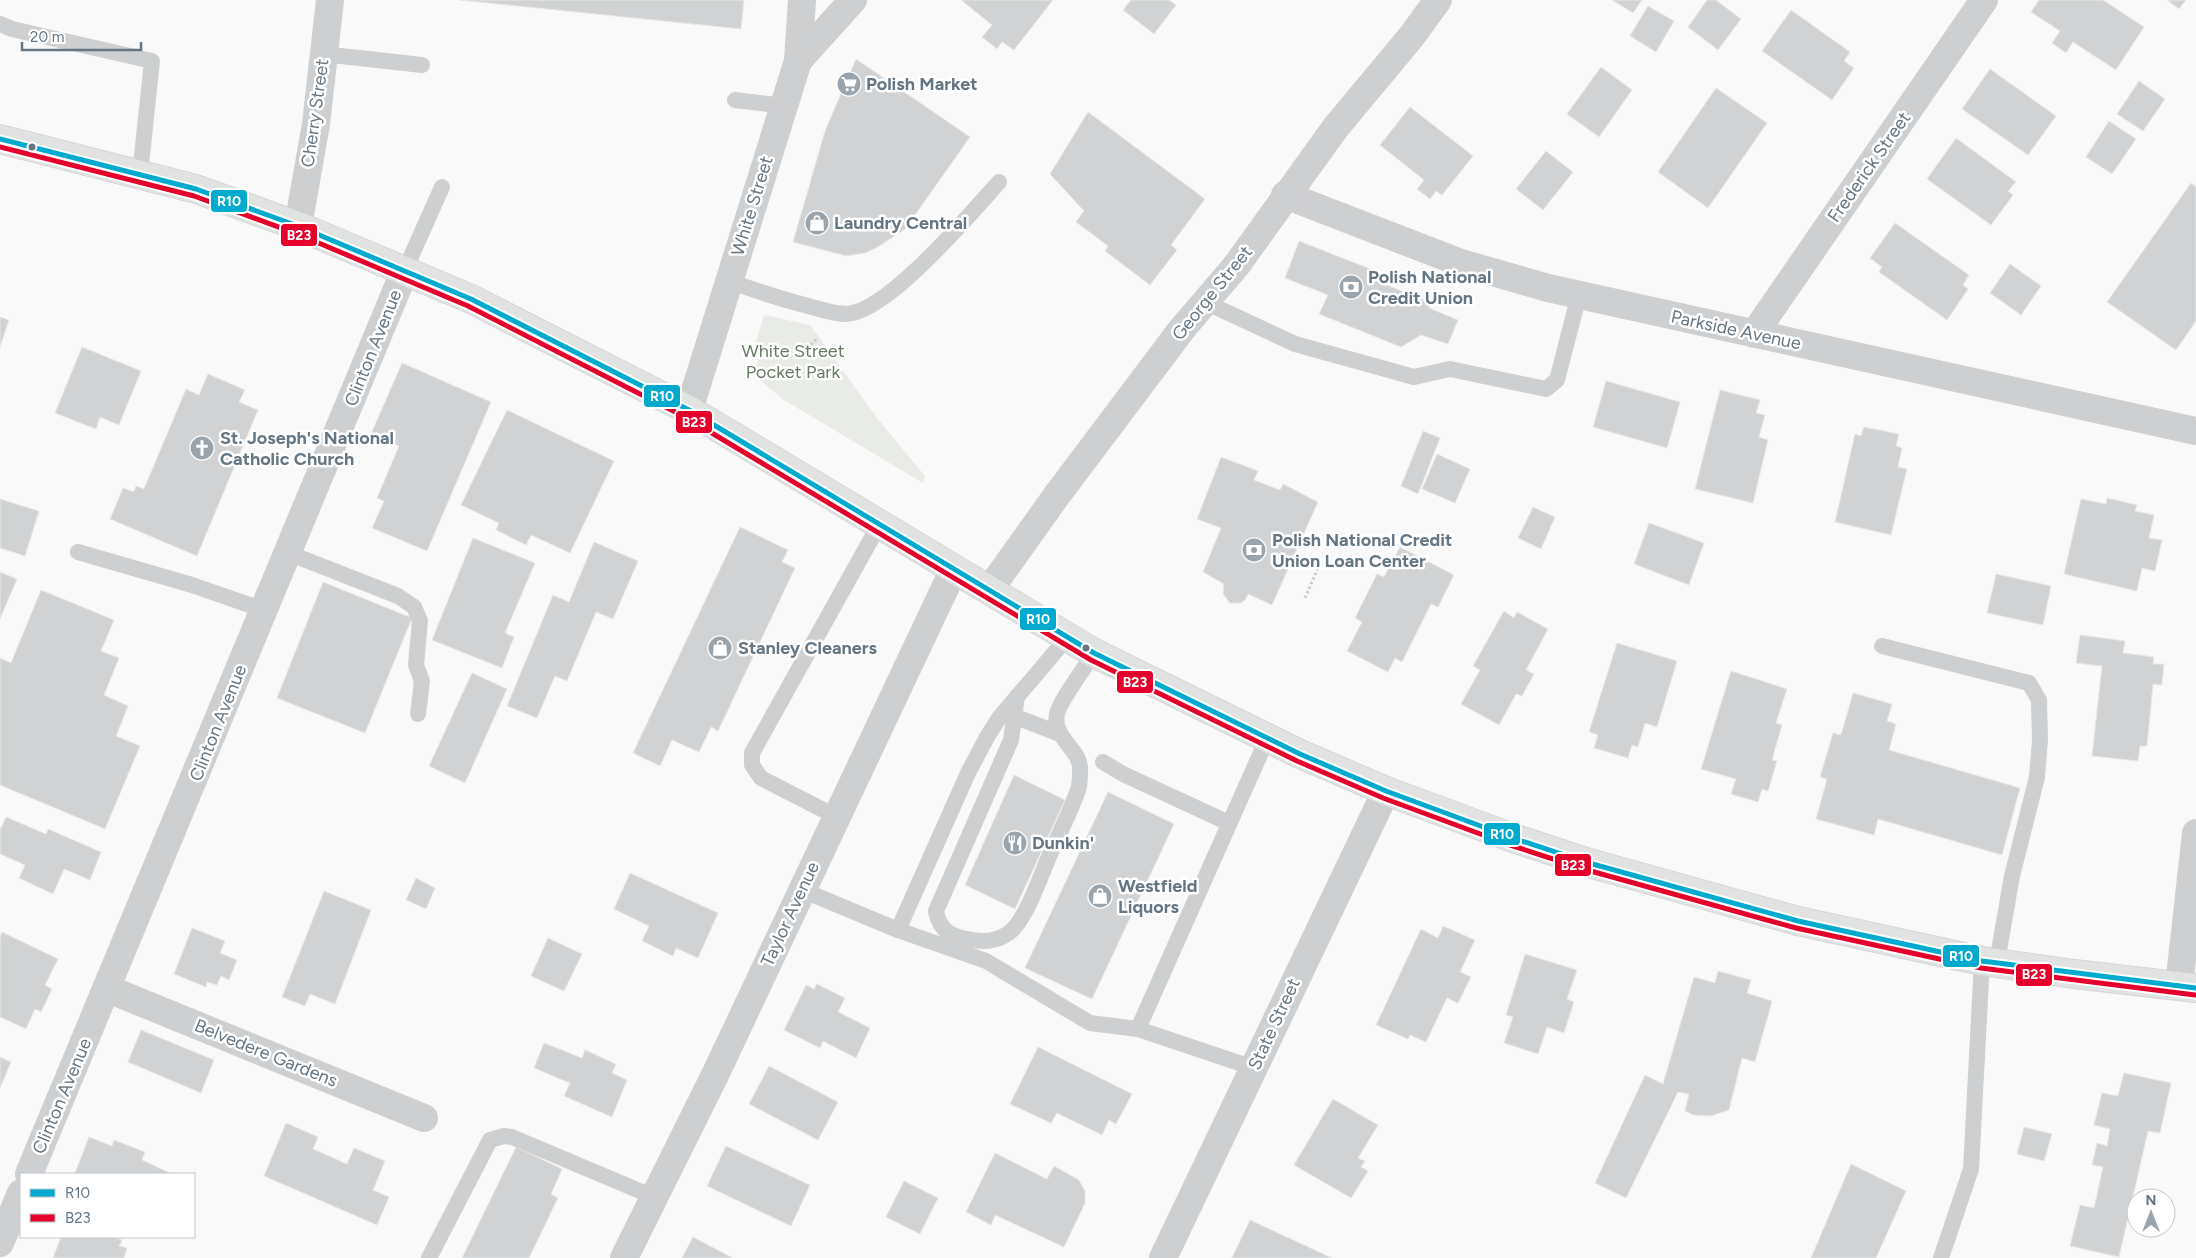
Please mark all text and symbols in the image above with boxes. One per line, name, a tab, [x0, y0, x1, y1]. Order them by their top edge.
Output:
scale bar	[22, 20, 141, 52]
text: 20 m	[30, 28, 64, 46]
street label: Cherry Street	[296, 57, 334, 169]
supermarket icon: Polish Market	[836, 71, 862, 97]
place label: Polish Market	[866, 73, 977, 95]
street label: Frederick Street	[1823, 108, 1915, 226]
unlabelled marker	[27, 142, 37, 152]
street label: White Street	[726, 153, 778, 258]
line badge: R10	[210, 189, 248, 213]
text: R10	[217, 193, 241, 210]
shop icon: Laundry Central	[804, 210, 830, 236]
place label: Laundry Central	[834, 212, 967, 234]
line badge: B23	[280, 223, 318, 247]
text: B23	[287, 227, 311, 244]
street label: George Street	[1167, 241, 1257, 345]
place label: Polish National Credit Union	[1368, 266, 1491, 309]
bank icon: Polish National Credit Union	[1338, 274, 1364, 300]
street label: Clinton Avenue	[340, 286, 406, 409]
street label: Parkside Avenue	[1669, 305, 1803, 355]
park label: White Street Pocket Park	[742, 340, 845, 383]
line badge: R10	[643, 384, 681, 408]
text: R10	[650, 388, 674, 405]
line badge: B23	[675, 410, 713, 434]
text: B23	[682, 414, 706, 431]
place label: St. Joseph's National Catholic Church	[220, 427, 394, 470]
church icon: St. Joseph's National Catholic Church	[189, 435, 215, 461]
place label: Polish National Credit Union Loan Center	[1272, 529, 1452, 572]
bank icon: Polish National Credit Union Loan Center	[1241, 537, 1267, 563]
line badge: R10	[1019, 607, 1057, 631]
text: R10	[1026, 611, 1050, 628]
shop icon: Stanley Cleaners	[707, 635, 733, 661]
place label: Stanley Cleaners	[738, 637, 878, 659]
unlabelled marker	[1081, 643, 1091, 653]
street label: Clinton Avenue	[185, 661, 251, 784]
line badge: B23	[1116, 670, 1154, 694]
text: B23	[1123, 674, 1147, 691]
line badge: R10	[1483, 822, 1521, 846]
text: R10	[1490, 826, 1514, 843]
restaurant icon: Dunkin'	[1002, 830, 1028, 856]
place label: Dunkin'	[1032, 832, 1094, 854]
line badge: B23	[1554, 853, 1592, 877]
text: B23	[1561, 857, 1585, 874]
street label: Taylor Avenue	[756, 858, 824, 970]
place label: Westfield Liquors	[1118, 875, 1197, 918]
shop icon: Westfield Liquors	[1087, 883, 1113, 909]
line badge: R10	[1942, 944, 1980, 968]
text: R10	[1949, 948, 1973, 965]
line badge: B23	[2015, 963, 2053, 987]
text: B23	[2022, 966, 2046, 983]
street label: State Street	[1243, 975, 1305, 1073]
street label: Belvedere Gardens	[191, 1014, 341, 1092]
street label: Clinton Avenue	[28, 1035, 96, 1157]
legend	[20, 1173, 195, 1238]
text: R10	[65, 1184, 90, 1202]
north arrow	[2126, 1188, 2176, 1238]
text: N	[2146, 1192, 2156, 1209]
text: B23	[65, 1209, 91, 1227]

